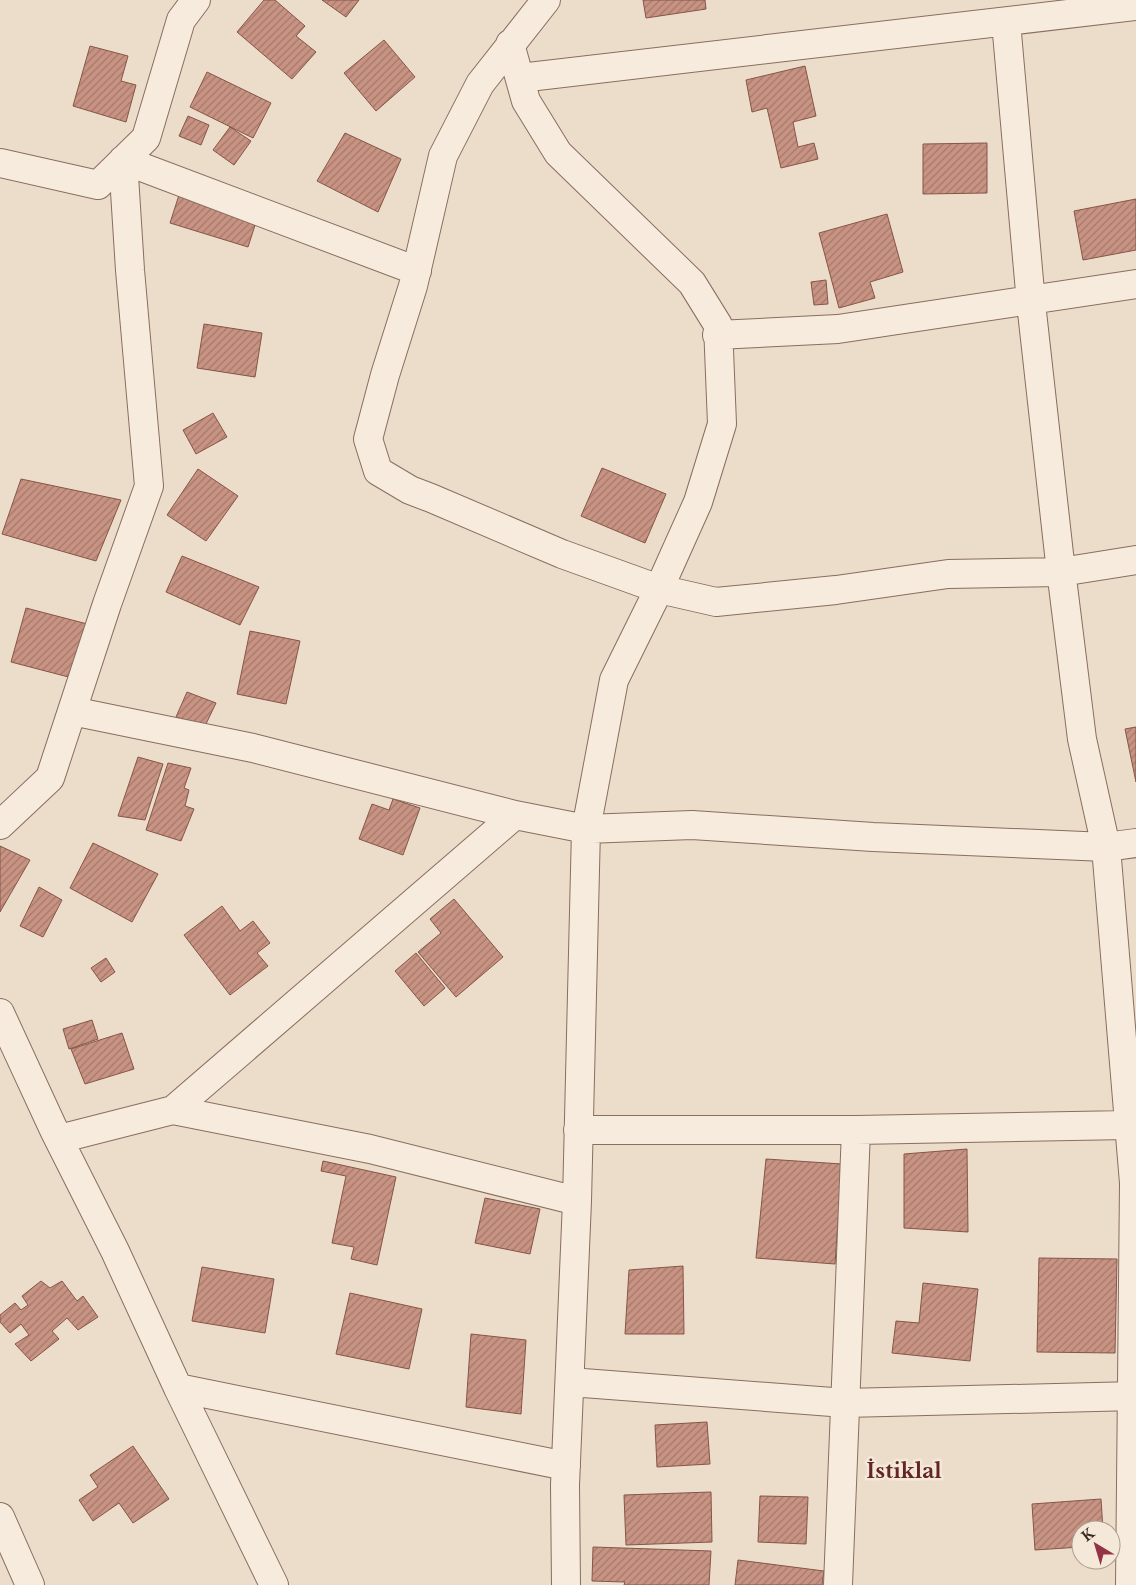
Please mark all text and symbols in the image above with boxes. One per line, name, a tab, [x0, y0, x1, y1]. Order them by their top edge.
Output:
district label: İstiklal	[866, 1458, 942, 1484]
north arrow	[1071, 1520, 1121, 1570]
text: K	[1078, 1524, 1098, 1545]

